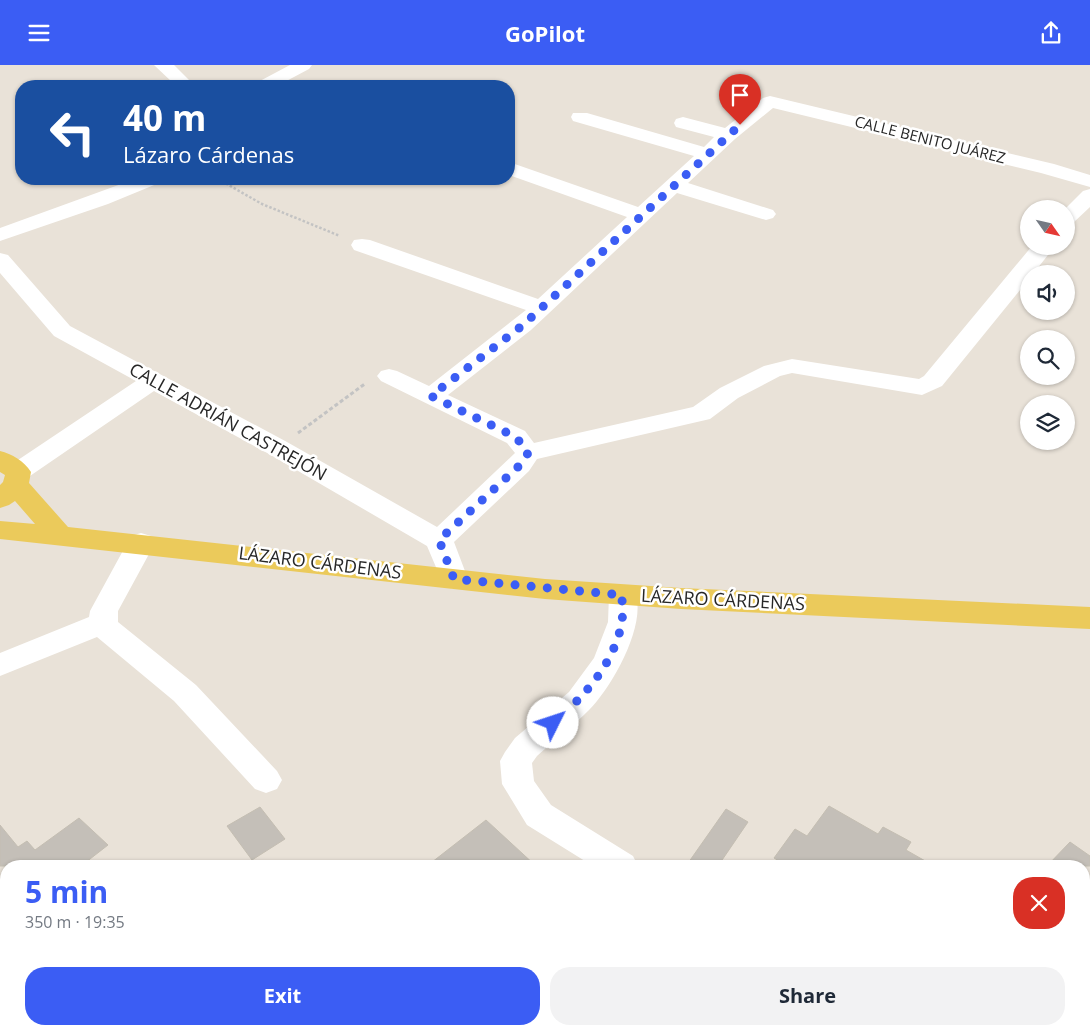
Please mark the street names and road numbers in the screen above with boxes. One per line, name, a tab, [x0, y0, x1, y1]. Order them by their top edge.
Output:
street label: CALLE BENITO JUÁREZ	[853, 111, 1008, 167]
street label: CALLE ADRIÁN CASTREJÓN	[125, 357, 332, 486]
street label: LÁZARO CÁRDENAS	[237, 540, 403, 584]
street label: LÁZARO CÁRDENAS	[641, 583, 806, 615]

